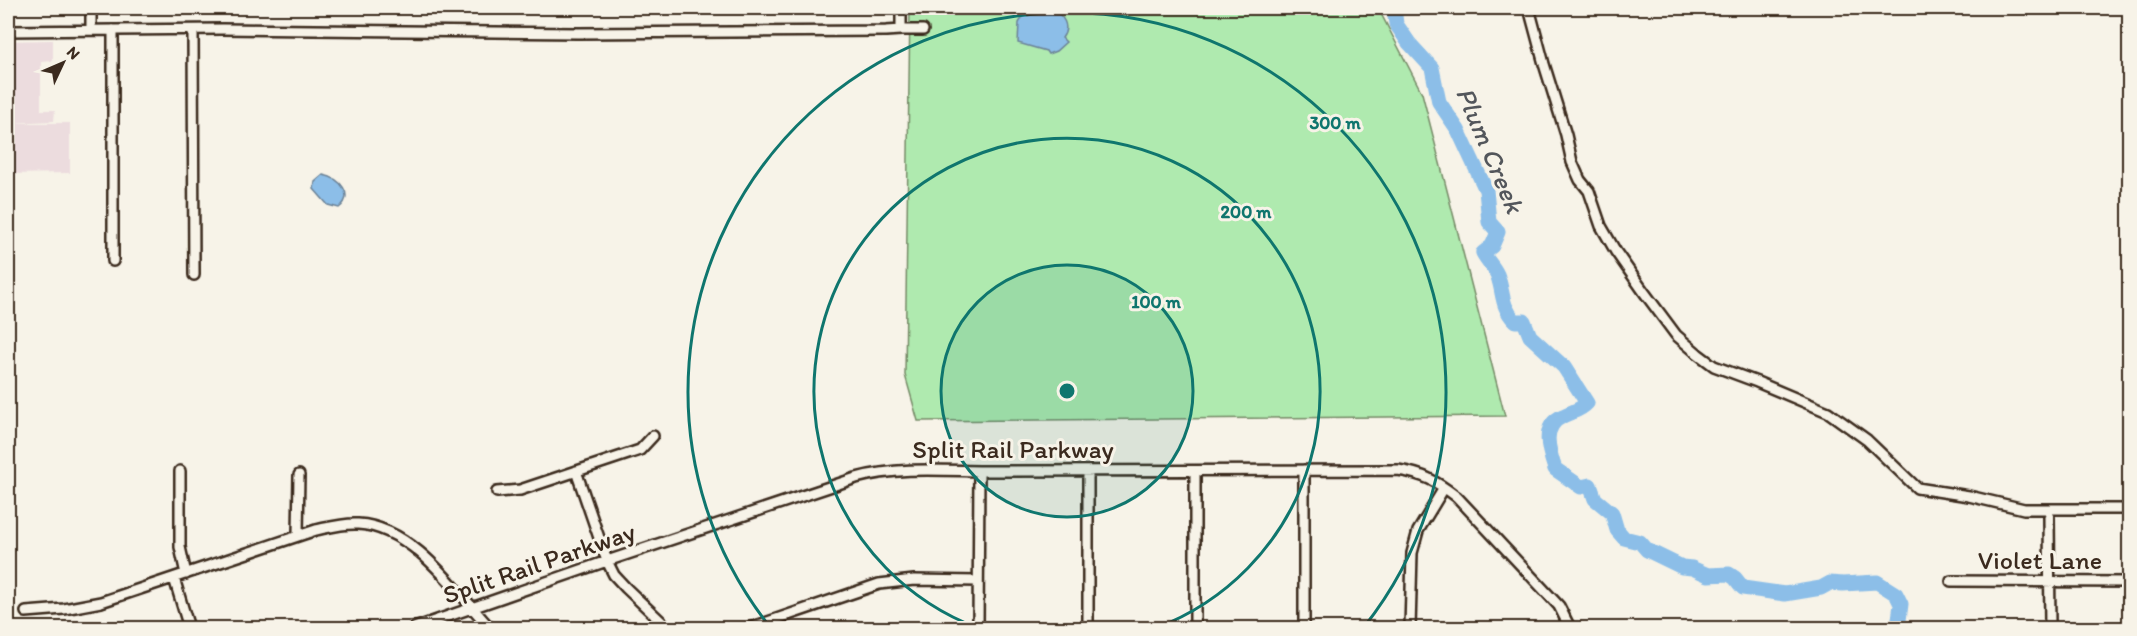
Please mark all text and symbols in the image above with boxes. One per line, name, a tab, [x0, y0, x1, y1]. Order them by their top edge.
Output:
north arrow	[33, 33, 93, 93]
text: N	[63, 42, 84, 63]
water label: Plum Creek	[1449, 82, 1533, 220]
text: 300 m	[1309, 112, 1361, 134]
text: 200 m	[1221, 201, 1272, 223]
text: 100 m	[1131, 291, 1182, 313]
centre of rings	[1057, 381, 1077, 401]
street label: Split Rail Parkway	[912, 433, 1114, 465]
street label: Split Rail Parkway	[439, 515, 639, 611]
street label: Violet Lane	[1978, 544, 2102, 576]

